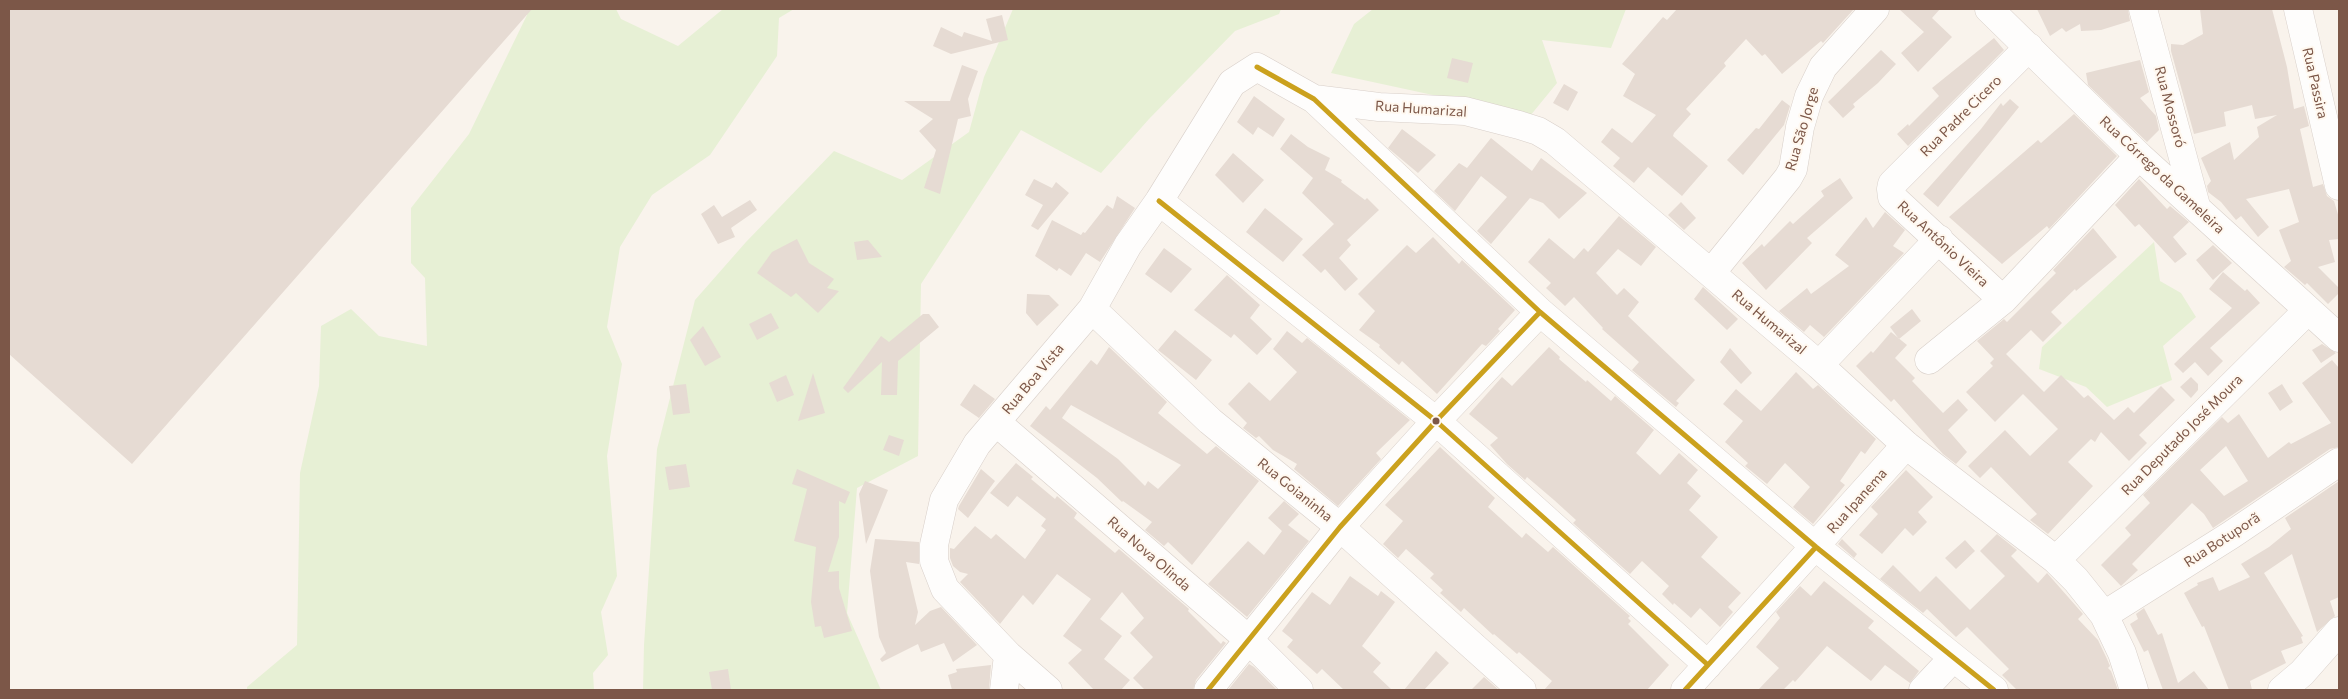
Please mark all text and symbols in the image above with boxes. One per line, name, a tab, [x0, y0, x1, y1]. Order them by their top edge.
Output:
street label: Rua Passira	[2299, 46, 2331, 120]
street label: Rua Mossoró	[2151, 64, 2189, 150]
street label: Rua Padre Cicero	[1917, 72, 2005, 160]
street label: Rua São Jorge	[1782, 85, 1822, 173]
street label: Rua Humarizal	[1375, 97, 1467, 121]
street label: Rua Córrego da Gameleira	[2096, 113, 2228, 237]
street label: Rua Antônio Vieira	[1894, 197, 1992, 291]
street label: Rua Humarizal	[1728, 286, 1810, 358]
street label: Rua Boa Vista	[999, 340, 1067, 418]
street label: Rua Deputado José Moura	[2118, 371, 2246, 499]
unlabelled marker	[1431, 416, 1441, 426]
street label: Rua Goianinha	[1254, 455, 1336, 525]
street label: Rua Ipanema	[1823, 465, 1891, 537]
street label: Rua Botuporã	[2181, 509, 2263, 571]
street label: Rua Nova Olinda	[1104, 513, 1194, 595]

